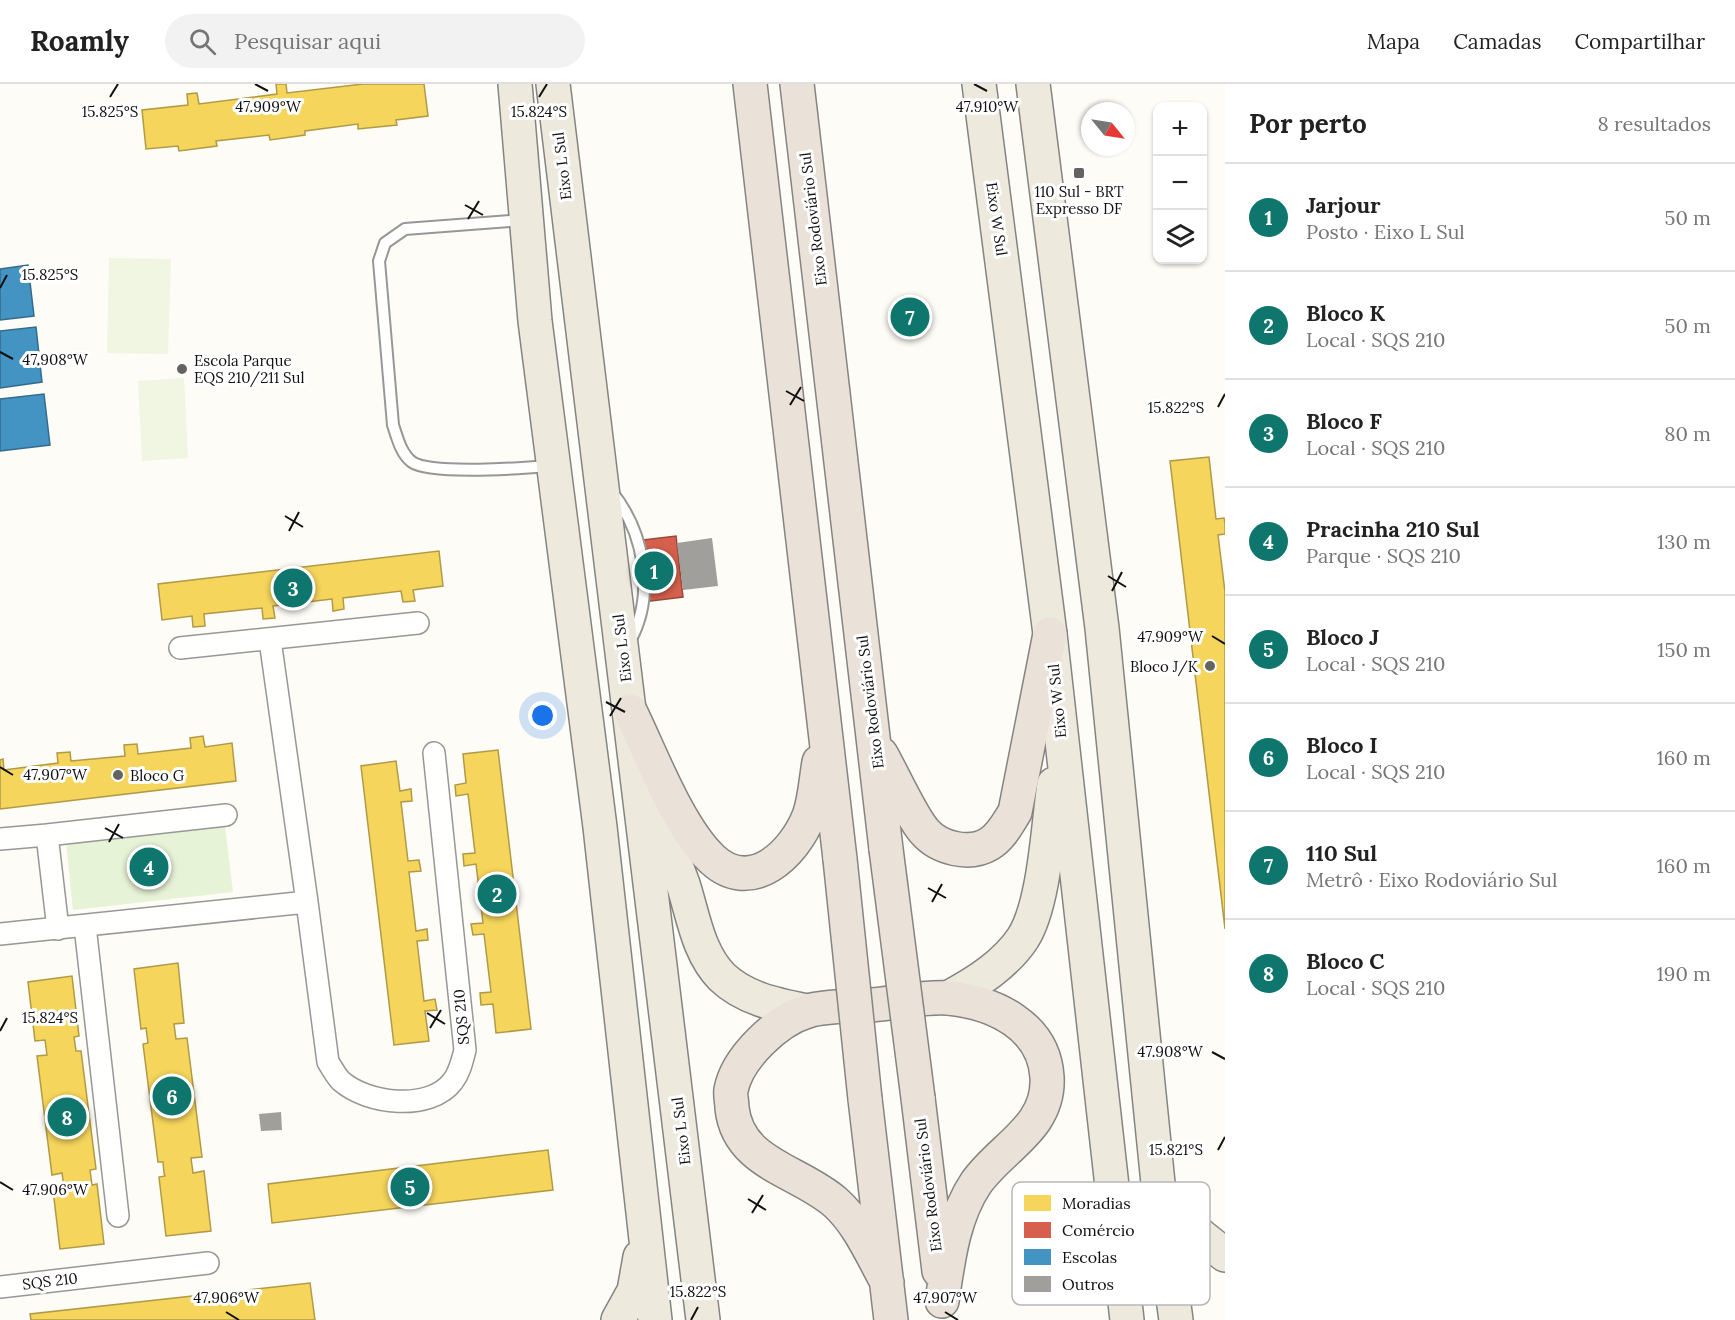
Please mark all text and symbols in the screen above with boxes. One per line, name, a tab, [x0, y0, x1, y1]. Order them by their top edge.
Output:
search box	[165, 14, 585, 68]
text: Roamly	[30, 23, 129, 59]
icon: search	[186, 25, 219, 58]
text: Pesquisar aqui	[234, 27, 381, 55]
text: Mapa	[1367, 28, 1420, 55]
text: Camadas	[1453, 28, 1541, 55]
text: Compartilhar	[1574, 28, 1705, 55]
text: 47.909°W	[235, 97, 302, 116]
text: 47.910°W	[956, 97, 1019, 116]
text: 15.825°S	[82, 102, 138, 121]
text: 15.824°S	[511, 102, 567, 121]
north arrow	[1081, 102, 1135, 156]
map controls	[1153, 102, 1207, 264]
button: +	[1153, 102, 1207, 156]
text: Por perto	[1249, 107, 1367, 140]
text: 8 resultados	[1598, 111, 1711, 136]
street label: Eixo L Sul	[548, 131, 576, 201]
street label: Eixo Rodoviário Sul	[795, 151, 831, 287]
button: −	[1153, 156, 1207, 210]
marker: 110 Sul - BRT Expresso DF	[1072, 166, 1086, 180]
street label: Eixo W Sul	[982, 181, 1012, 257]
place label: 110 Sul - BRT Expresso DF	[1034, 182, 1124, 218]
text: Jarjour	[1306, 191, 1381, 219]
text: 1	[1264, 205, 1273, 230]
text: 50 m	[1665, 205, 1711, 230]
button: layers	[1153, 210, 1207, 264]
text: Posto · Eixo L Sul	[1306, 219, 1465, 244]
text: 15.825°S	[22, 265, 78, 284]
pin: 7	[890, 294, 930, 340]
text: Bloco K	[1306, 299, 1385, 327]
text: 2	[1263, 313, 1274, 338]
text: 50 m	[1665, 313, 1711, 338]
text: Local · SQS 210	[1306, 327, 1445, 352]
text: 47.908°W	[22, 350, 89, 369]
place label: Escola Parque EQS 210/211 Sul	[194, 351, 305, 388]
marker: Escola Parque EQS 210/211 Sul	[175, 362, 189, 376]
text: 15.822°S	[1148, 398, 1204, 417]
text: Bloco F	[1306, 407, 1382, 435]
text: 3	[1263, 421, 1274, 446]
text: 80 m	[1664, 421, 1711, 446]
text: Local · SQS 210	[1306, 435, 1445, 460]
text: Pracinha 210 Sul	[1306, 515, 1480, 543]
text: 4	[1263, 529, 1274, 554]
text: 130 m	[1657, 529, 1711, 554]
text: Parque · SQS 210	[1306, 543, 1461, 568]
pin: 1	[634, 548, 674, 594]
pin: 3	[274, 566, 312, 610]
street label: Eixo L Sul	[608, 613, 636, 683]
text: Bloco J	[1306, 623, 1379, 651]
text: 47.909°W	[1137, 627, 1204, 646]
street label: Eixo Rodoviário Sul	[852, 634, 888, 770]
text: 5	[1263, 637, 1274, 662]
text: 150 m	[1657, 637, 1711, 662]
text: Local · SQS 210	[1306, 651, 1445, 676]
place label: Bloco J/K	[1130, 657, 1199, 677]
marker: Bloco J/K	[1203, 659, 1217, 673]
street label: Eixo W Sul	[1044, 663, 1070, 739]
your location	[528, 701, 557, 730]
text: Bloco I	[1306, 731, 1378, 759]
text: 6	[1263, 745, 1274, 770]
text: 160 m	[1657, 745, 1711, 770]
text: Local · SQS 210	[1306, 759, 1445, 784]
text: 47.907°W	[23, 765, 88, 784]
place label: Bloco G	[130, 766, 185, 785]
marker: Bloco G	[111, 768, 125, 782]
text: 110 Sul	[1306, 839, 1377, 867]
pin: 4	[130, 844, 168, 890]
text: 7	[1264, 853, 1273, 878]
text: 160 m	[1657, 853, 1711, 878]
text: Metrô · Eixo Rodoviário Sul	[1306, 867, 1557, 892]
pin: 2	[478, 872, 516, 916]
text: Bloco C	[1306, 947, 1384, 975]
text: 8	[1263, 961, 1274, 986]
text: 190 m	[1657, 961, 1711, 986]
text: Local · SQS 210	[1306, 975, 1445, 1000]
street label: SQS 210	[449, 988, 473, 1046]
text: 15.824°S	[22, 1008, 78, 1027]
text: 47.908°W	[1137, 1042, 1204, 1061]
pin: 6	[152, 1074, 192, 1118]
pin: 8	[48, 1094, 86, 1140]
street label: Eixo L Sul	[667, 1096, 695, 1166]
street label: Eixo Rodoviário Sul	[910, 1117, 946, 1253]
text: 15.821°S	[1149, 1140, 1203, 1159]
pin: 5	[390, 1164, 430, 1210]
text: 47.906°W	[22, 1180, 89, 1199]
legend	[1012, 1182, 1210, 1305]
text: Moradias	[1062, 1193, 1131, 1213]
text: Comércio	[1062, 1220, 1135, 1240]
text: Escolas	[1062, 1247, 1117, 1267]
street label: SQS 210	[21, 1268, 79, 1294]
text: Outros	[1062, 1274, 1114, 1294]
text: 15.822°S	[670, 1282, 726, 1301]
text: 47.906°W	[193, 1288, 260, 1307]
text: 47.907°W	[913, 1288, 978, 1307]

